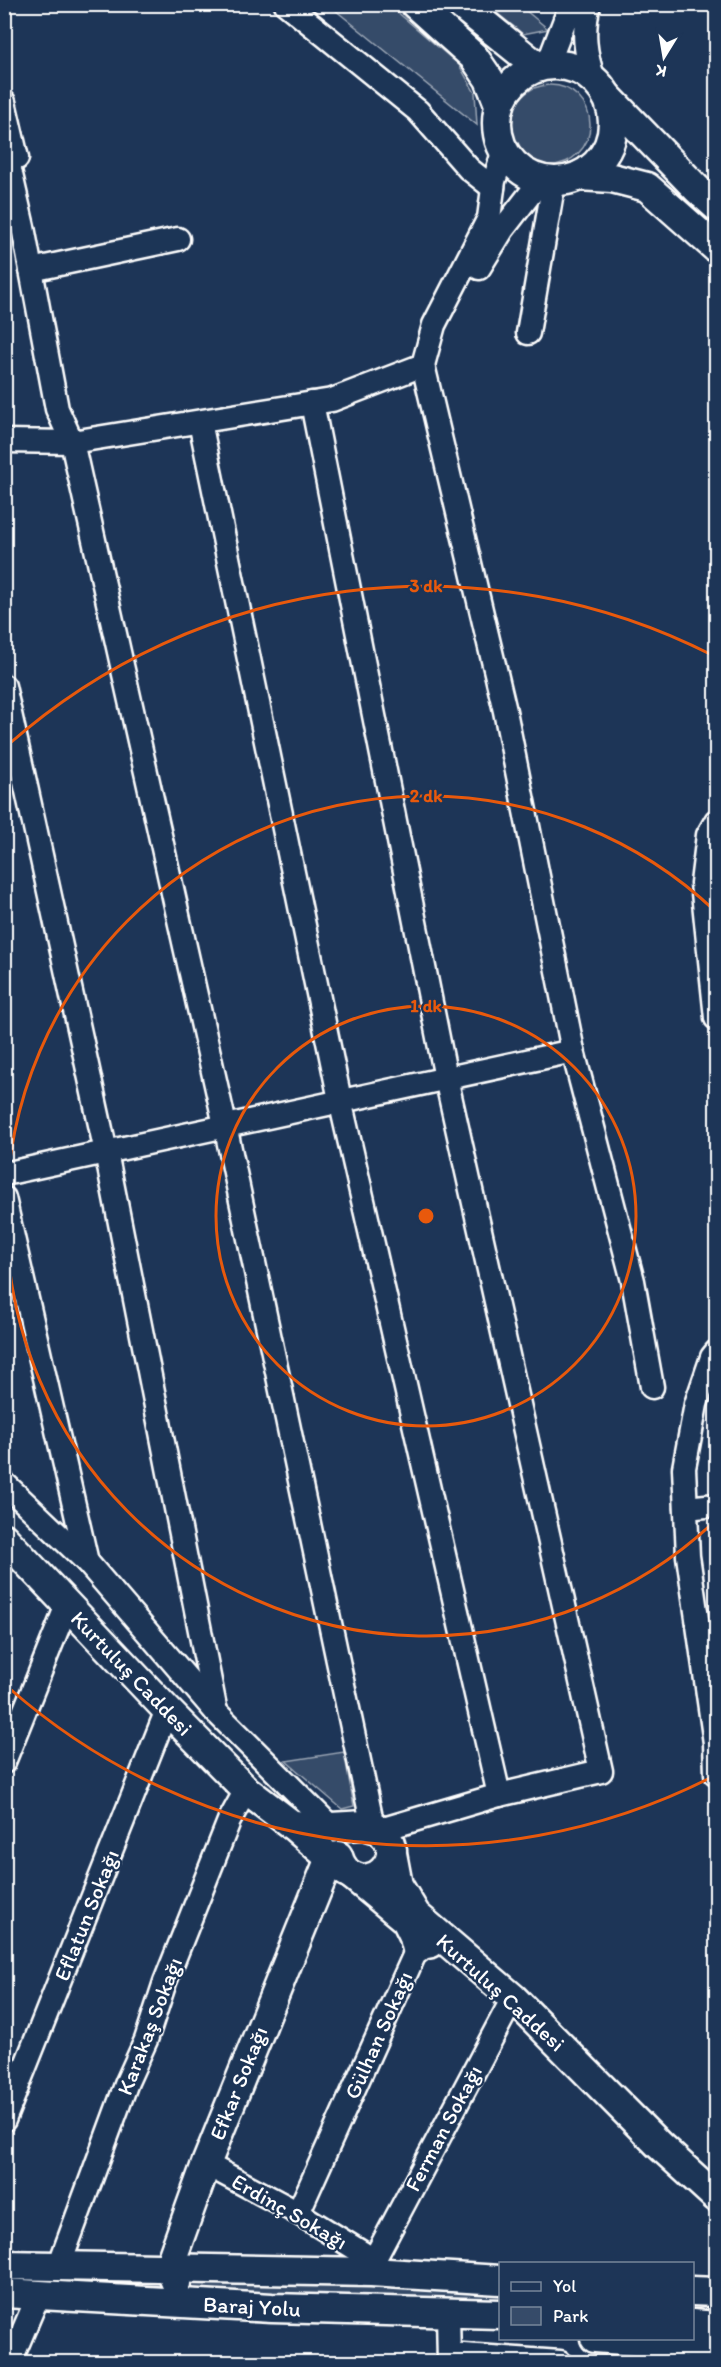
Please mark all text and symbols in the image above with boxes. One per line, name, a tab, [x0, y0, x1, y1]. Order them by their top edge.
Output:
north arrow	[634, 27, 694, 87]
text: K	[654, 61, 668, 82]
text: 3 dk	[410, 575, 443, 597]
text: 2 dk	[410, 785, 443, 807]
text: 1 dk	[410, 995, 443, 1017]
centre of rings	[416, 1206, 436, 1226]
street label: Kurtuluş Caddesi	[65, 1605, 198, 1742]
street label: Eflatun Sokağı	[48, 1846, 125, 1985]
street label: Kurtuluş Caddesi	[431, 1928, 570, 2057]
street label: Karakaş Sokağı	[111, 1954, 188, 2099]
street label: Gülhan Sokağı	[338, 1967, 419, 2103]
street label: Efkar Sokağı	[203, 2022, 273, 2144]
street label: Ferman Sokağı	[399, 2061, 488, 2196]
street label: Erdinç Sokağı	[227, 2167, 352, 2255]
legend	[499, 2262, 694, 2340]
text: Yol	[553, 2275, 576, 2297]
street label: Baraj Yolu	[202, 2290, 301, 2323]
text: Park	[553, 2305, 588, 2327]

